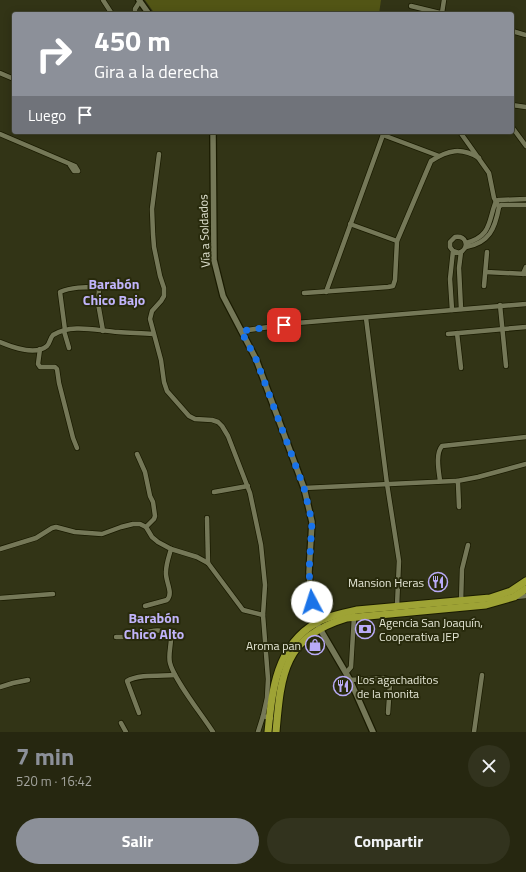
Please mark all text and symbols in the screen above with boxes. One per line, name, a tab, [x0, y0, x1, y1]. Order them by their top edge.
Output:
text: 450 m	[94, 19, 171, 62]
icon: right	[28, 28, 80, 80]
text: Gira a la derecha	[94, 58, 219, 85]
text: Luego	[28, 104, 66, 127]
icon: arrive	[74, 104, 96, 126]
street label: Vía a Soldados	[193, 194, 215, 268]
district label: Barabón Chico Bajo	[83, 273, 145, 310]
pin	[267, 308, 301, 342]
icon: arrive	[273, 314, 295, 336]
restaurant icon: Mansion Heras	[427, 571, 449, 593]
place label: Mansion Heras	[348, 573, 424, 592]
position arrow	[291, 581, 333, 623]
district label: Barabón Chico Alto	[124, 607, 184, 644]
place label: Agencia San Joaquín, Cooperativa JEP	[379, 613, 483, 646]
bank icon: Agencia San Joaquín, Cooperativa JEP	[354, 618, 376, 640]
shop icon: Aroma pan	[304, 634, 326, 656]
place label: Aroma pan	[246, 636, 301, 655]
place label: Los agachaditos de la monita	[357, 670, 439, 703]
restaurant icon: Los agachaditos de la monita	[332, 675, 354, 697]
text: 7 min	[16, 738, 74, 774]
button: close	[468, 745, 510, 787]
text: 520 m · 16:42	[16, 771, 92, 791]
button: Salir	[16, 818, 259, 864]
button: Compartir	[267, 818, 510, 864]

